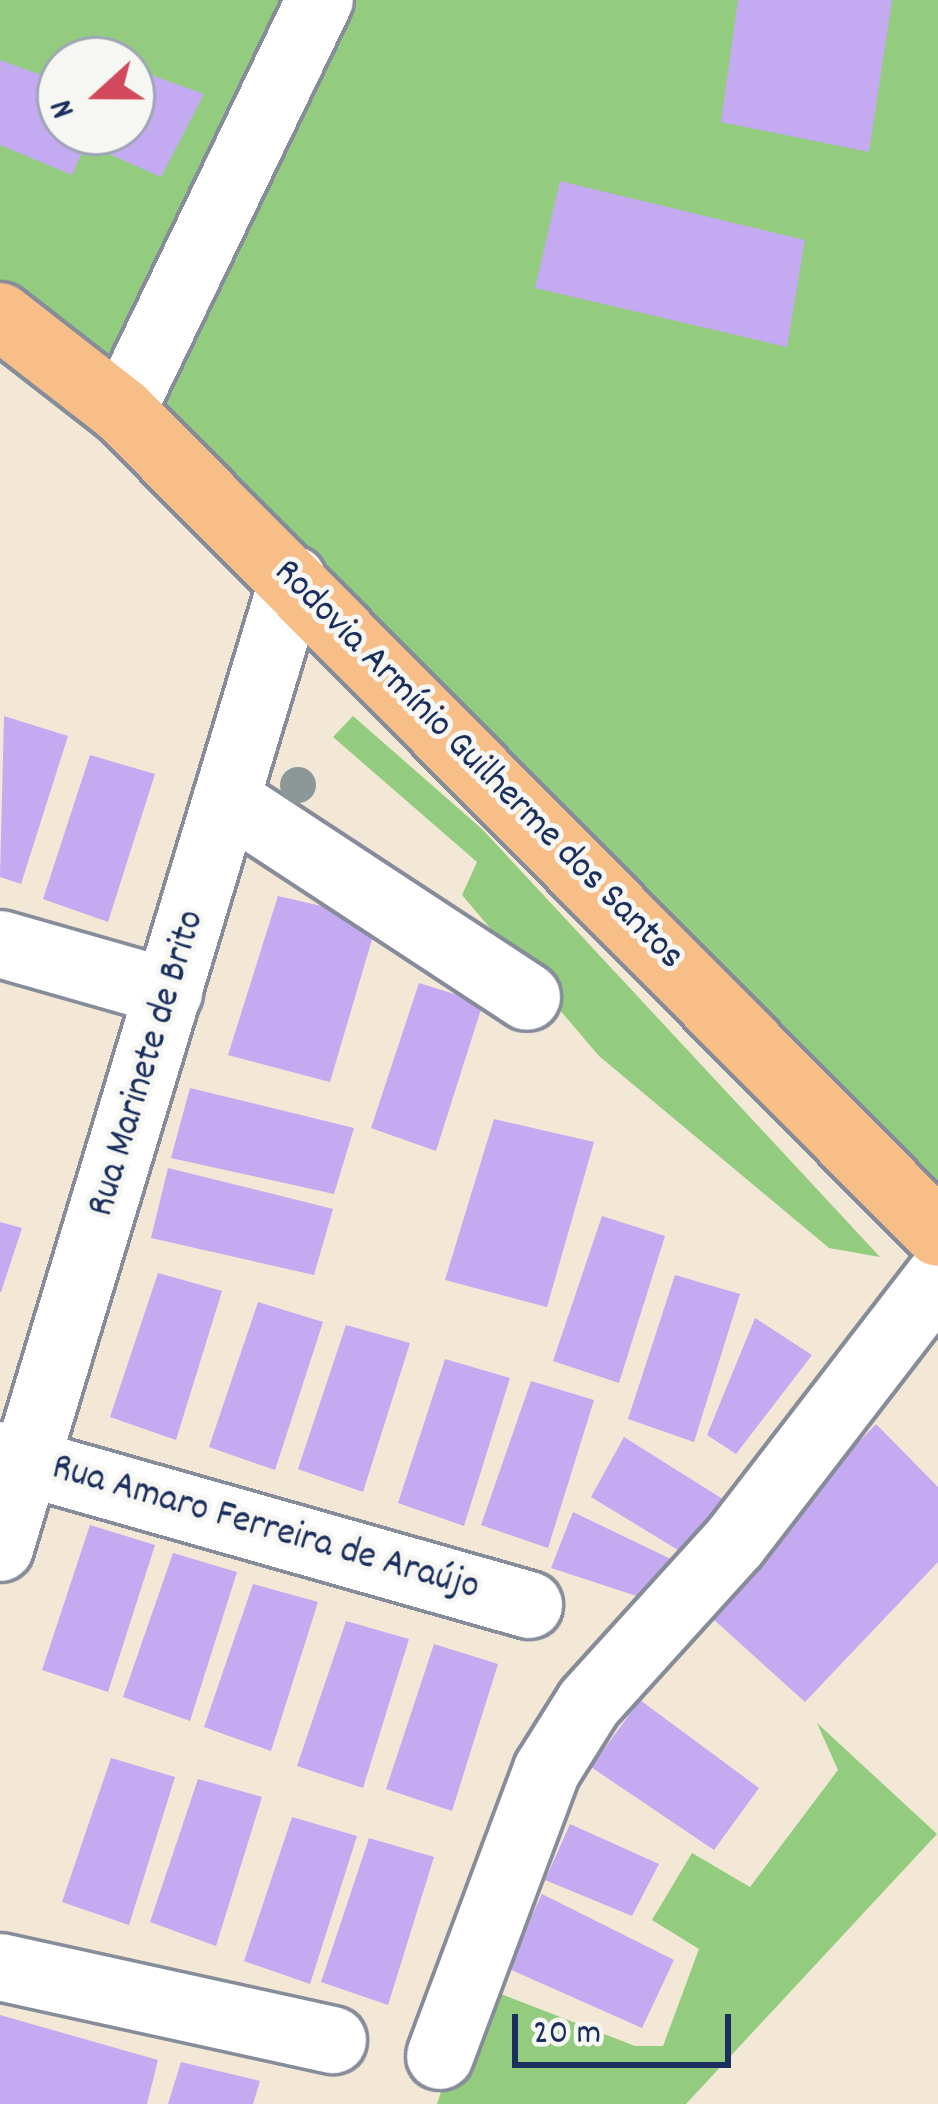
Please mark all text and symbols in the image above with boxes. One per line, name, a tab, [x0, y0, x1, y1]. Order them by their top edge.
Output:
north arrow	[36, 36, 156, 156]
text: N	[40, 92, 90, 124]
street label: Rodovia Armínio Guilherme dos Santos	[262, 551, 692, 981]
street label: Rua Marinete de Brito	[80, 905, 218, 1223]
street label: Rua Amaro Ferreira de Araújo	[46, 1447, 484, 1613]
scale bar	[518, 1990, 737, 2064]
text: 20 m	[533, 2009, 601, 2061]

